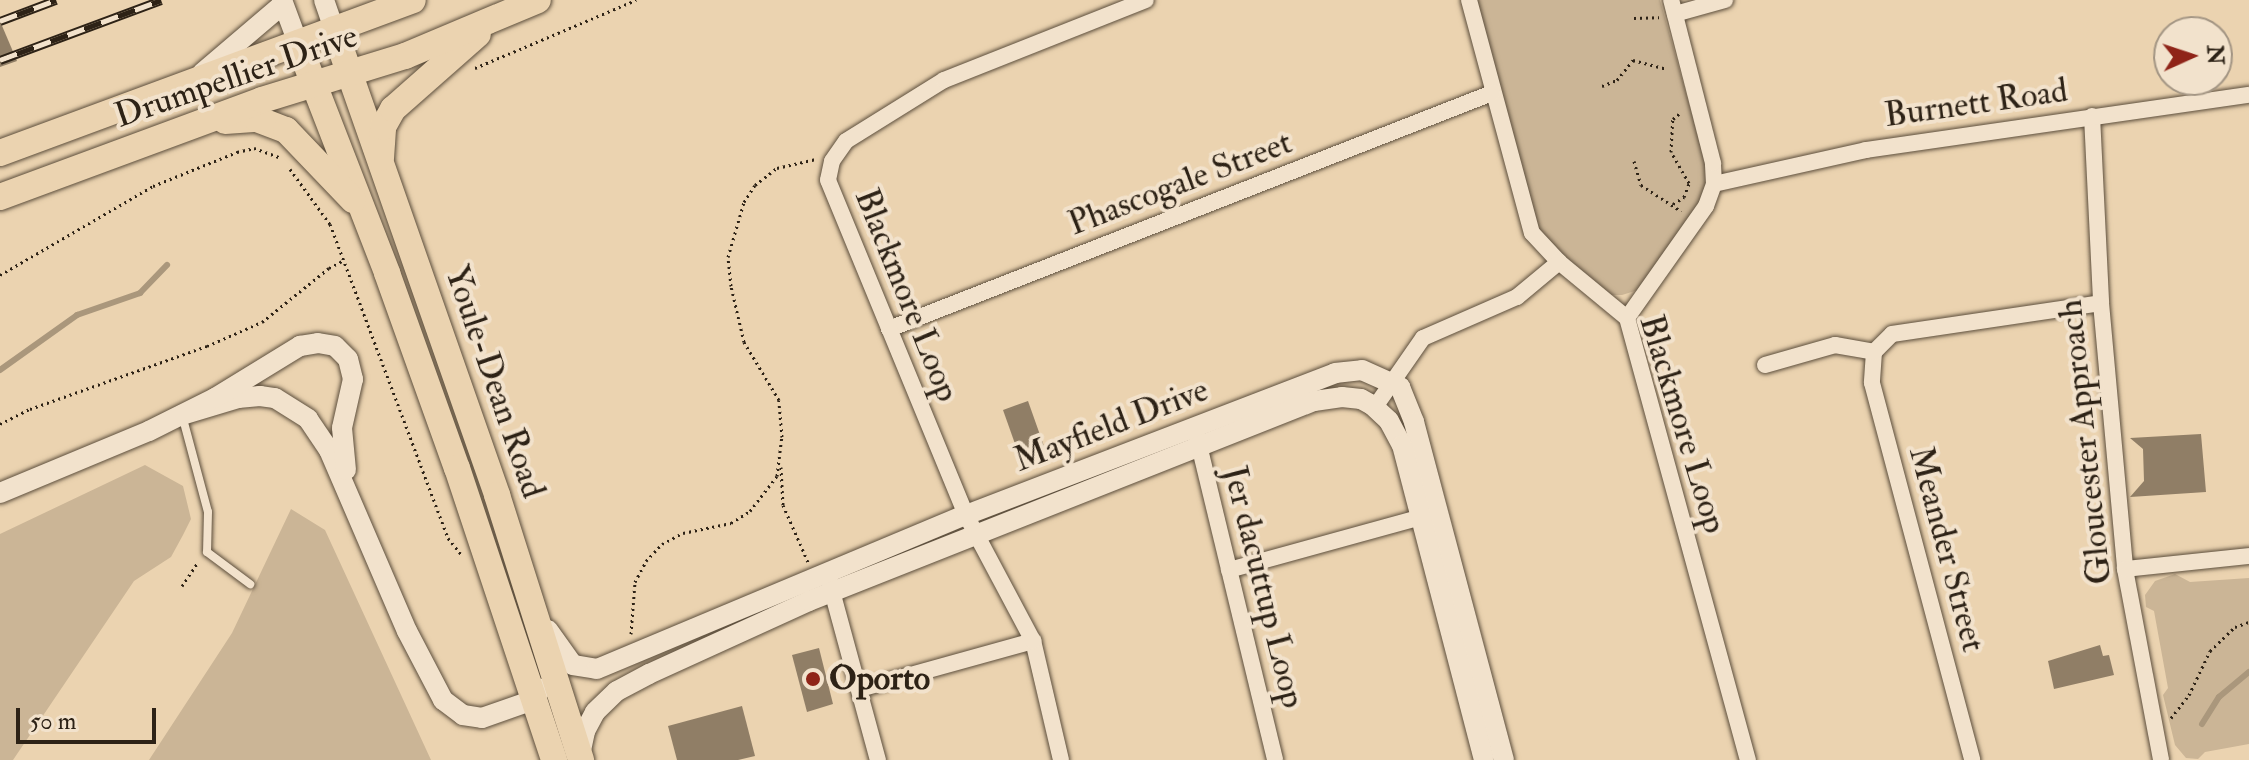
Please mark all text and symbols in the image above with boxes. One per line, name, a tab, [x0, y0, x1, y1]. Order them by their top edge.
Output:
street label: Drumpellier Drive	[109, 15, 363, 137]
north arrow	[2153, 16, 2233, 96]
text: N	[2200, 44, 2229, 65]
street label: Burnett Road	[1882, 70, 2070, 136]
street label: Phascogale Street	[1063, 122, 1297, 244]
street label: Blackmore Loop	[846, 183, 968, 407]
street label: Youle-Dean Road	[436, 261, 554, 503]
street label: Gloucester Approach	[2050, 298, 2120, 586]
street label: Blackmore Loop	[1630, 310, 1736, 538]
street label: Mayfield Drive	[1008, 369, 1214, 481]
street label: Meander Street	[1900, 442, 1994, 656]
street label: Jer dacuttup Loop	[1214, 462, 1314, 712]
place label: Oporto	[829, 659, 930, 699]
marker: Oporto	[804, 670, 822, 688]
scale bar	[20, 692, 160, 742]
text: 50 m	[30, 706, 76, 737]

